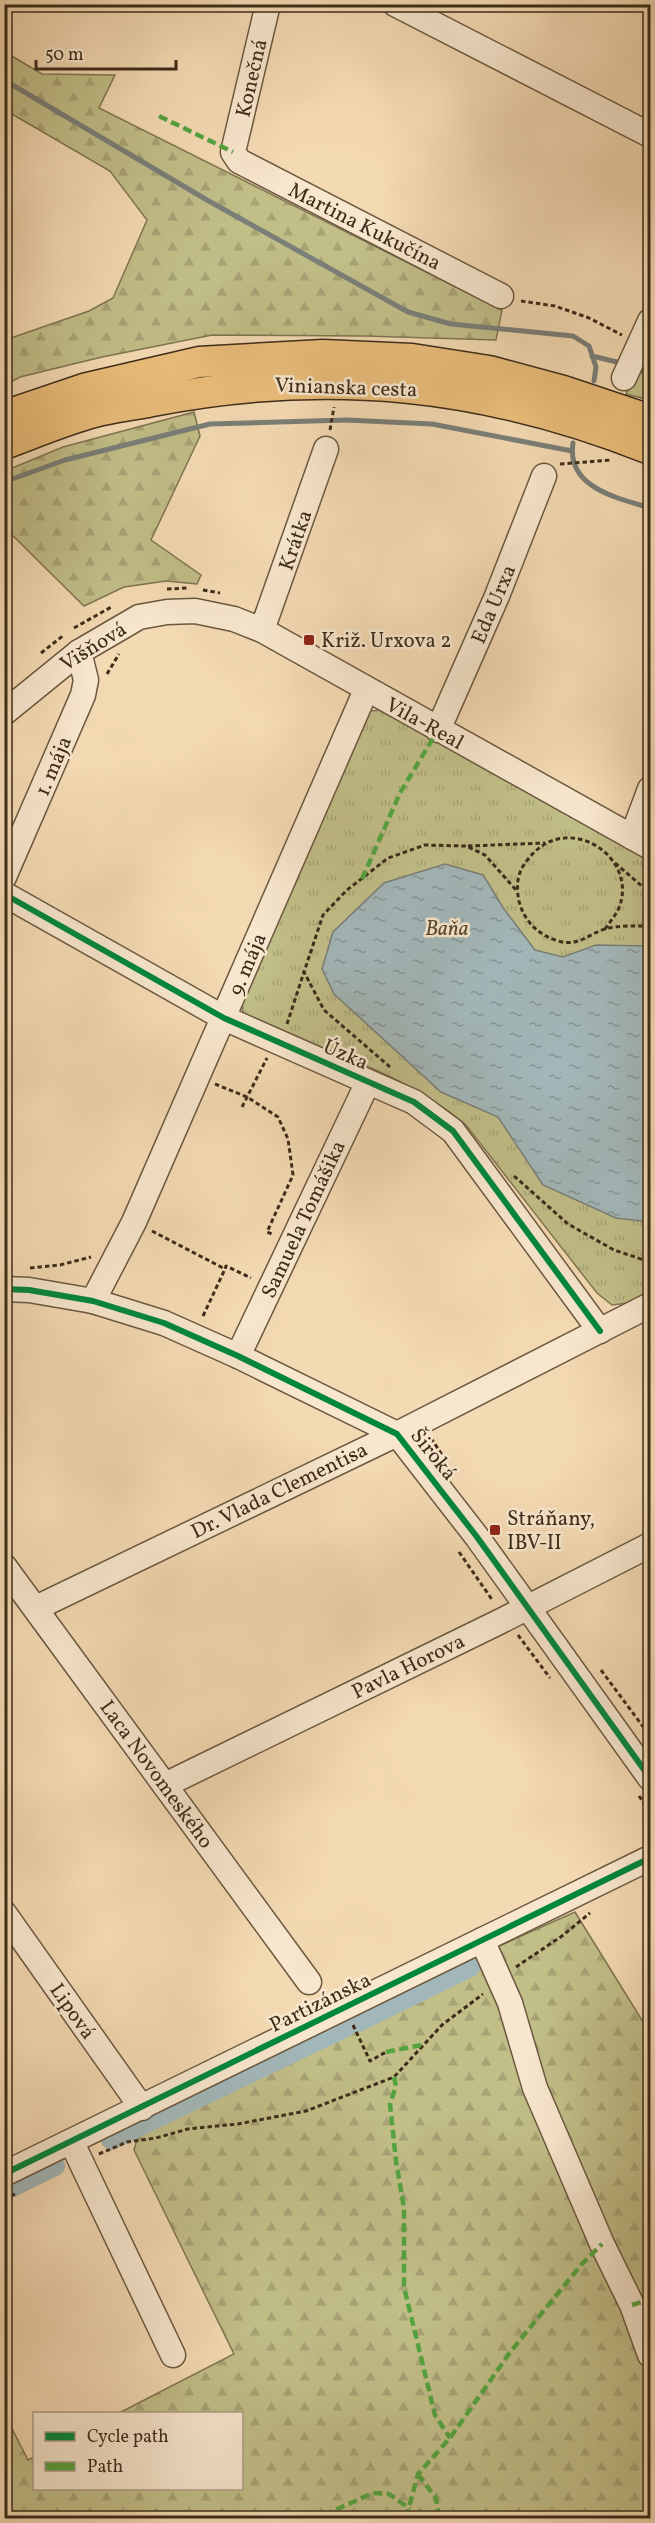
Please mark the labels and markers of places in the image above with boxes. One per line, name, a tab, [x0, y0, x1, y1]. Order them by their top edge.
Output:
place label: Križ. Urxova 2	[321, 627, 452, 656]
marker: Križ. Urxova 2	[302, 633, 316, 647]
place label: Stráňany, IBV-II	[507, 1505, 595, 1558]
marker: Stráňany, IBV-II	[488, 1523, 502, 1537]

